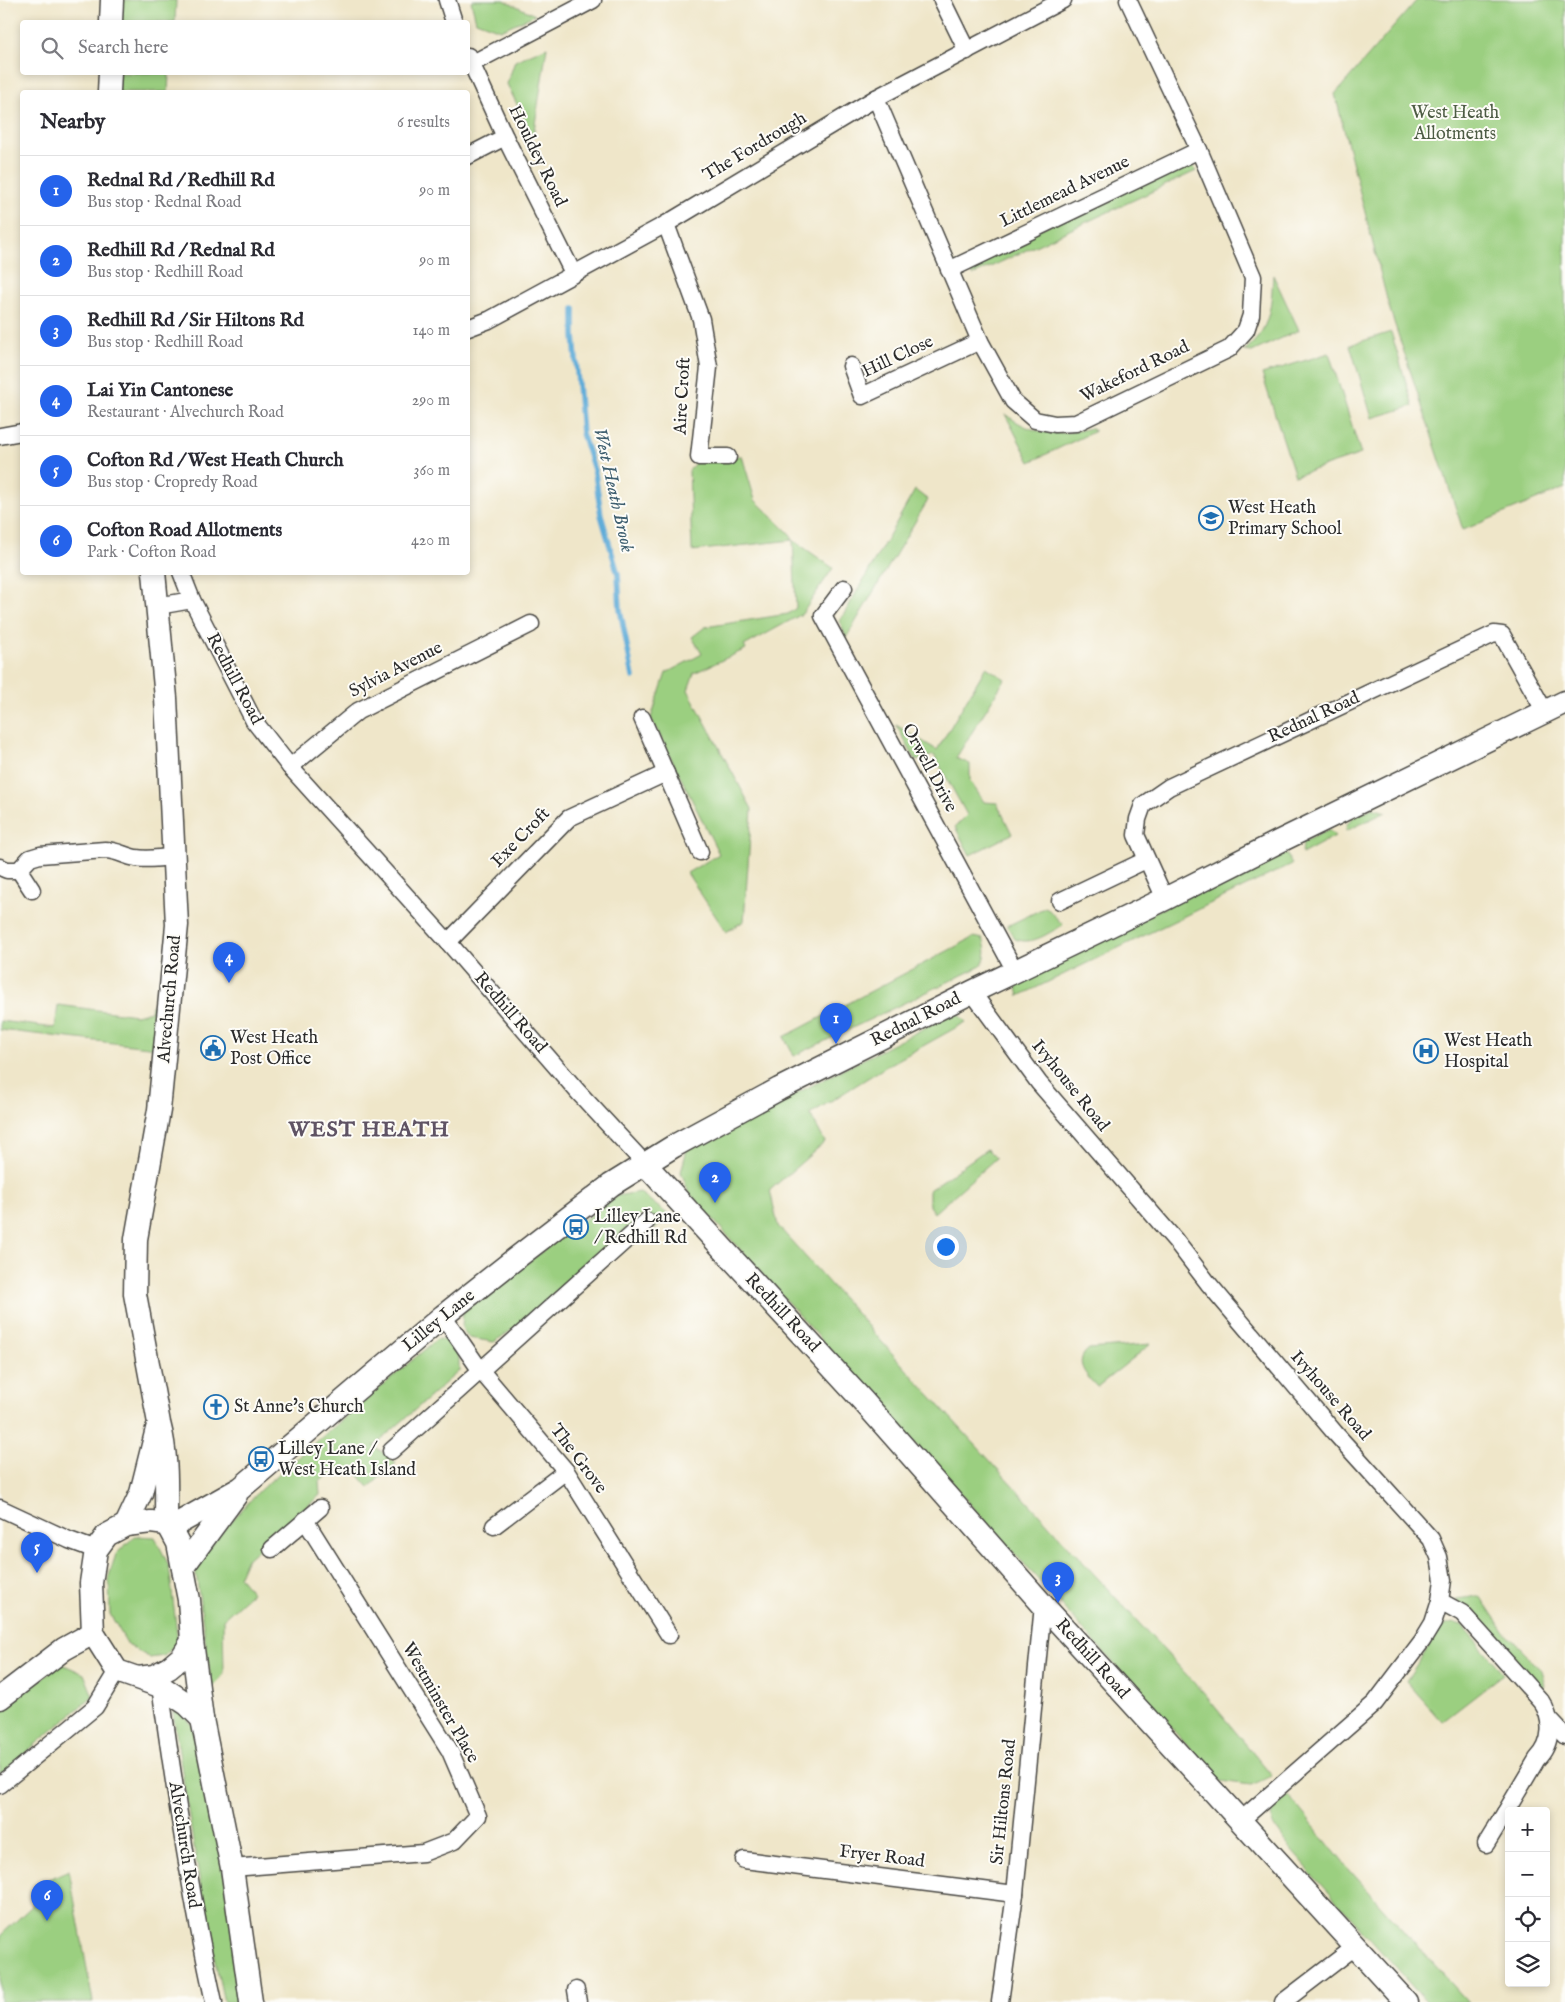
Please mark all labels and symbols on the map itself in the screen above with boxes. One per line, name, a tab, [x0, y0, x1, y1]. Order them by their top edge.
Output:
street label: Houldey Road	[502, 101, 572, 211]
park label: West Heath Allotments	[1411, 102, 1499, 146]
street label: The Fordrough	[699, 107, 811, 187]
street label: Littlemead Avenue	[996, 151, 1134, 233]
street label: Hill Close	[859, 331, 937, 383]
street label: Wakeford Road	[1077, 336, 1194, 408]
street label: Aire Croft	[669, 357, 697, 436]
water label: West Heath Brook	[587, 425, 639, 555]
place label: West Heath Primary School	[1228, 497, 1342, 541]
school or university icon: West Heath Primary School	[1198, 505, 1224, 531]
street label: Redhill Road	[200, 629, 268, 729]
street label: Sylvia Avenue	[345, 637, 447, 703]
street label: Rednal Road	[1265, 687, 1364, 749]
street label: Orwell Drive	[896, 720, 962, 816]
street label: Exe Croft	[487, 803, 555, 873]
street label: Alvechurch Road	[153, 934, 187, 1065]
pin: 4	[213, 942, 245, 983]
street label: Redhill Road	[468, 968, 552, 1059]
street label: Rednal Road	[867, 987, 965, 1053]
pin: 1	[820, 1003, 852, 1044]
place label: West Heath Post Office	[230, 1027, 318, 1071]
place label: West Heath Hospital	[1444, 1030, 1532, 1074]
public building icon: West Heath Post Office	[200, 1035, 226, 1061]
street label: Ivyhouse Road	[1026, 1035, 1114, 1137]
hospital icon: West Heath Hospital	[1413, 1038, 1439, 1064]
district label: WEST HEATH	[287, 1116, 450, 1144]
pin: 2	[699, 1162, 731, 1203]
place label: Lilley Lane / Redhill Rd	[594, 1206, 687, 1250]
bus stop icon: Lilley Lane / Redhill Rd	[563, 1214, 589, 1240]
your location	[933, 1234, 959, 1260]
street label: Redhill Road	[739, 1268, 825, 1358]
street label: Lilley Lane	[398, 1285, 480, 1357]
street label: Ivyhouse Road	[1285, 1346, 1376, 1446]
church icon: St Anne's Church	[203, 1394, 229, 1420]
place label: St Anne's Church	[234, 1396, 364, 1419]
street label: The Grove	[544, 1420, 612, 1498]
place label: Lilley Lane / West Heath Island	[278, 1438, 416, 1482]
bus stop icon: Lilley Lane / West Heath Island	[248, 1446, 274, 1472]
pin: 5	[21, 1532, 53, 1573]
pin: 3	[1042, 1562, 1074, 1603]
street label: Redhill Road	[1050, 1614, 1134, 1704]
street label: Westminster Place	[396, 1638, 484, 1768]
street label: Sir Hiltons Road	[986, 1738, 1022, 1866]
street label: Alvechurch Road	[162, 1779, 205, 1910]
street label: Fryer Road	[838, 1840, 926, 1874]
pin: 6	[31, 1880, 63, 1921]

